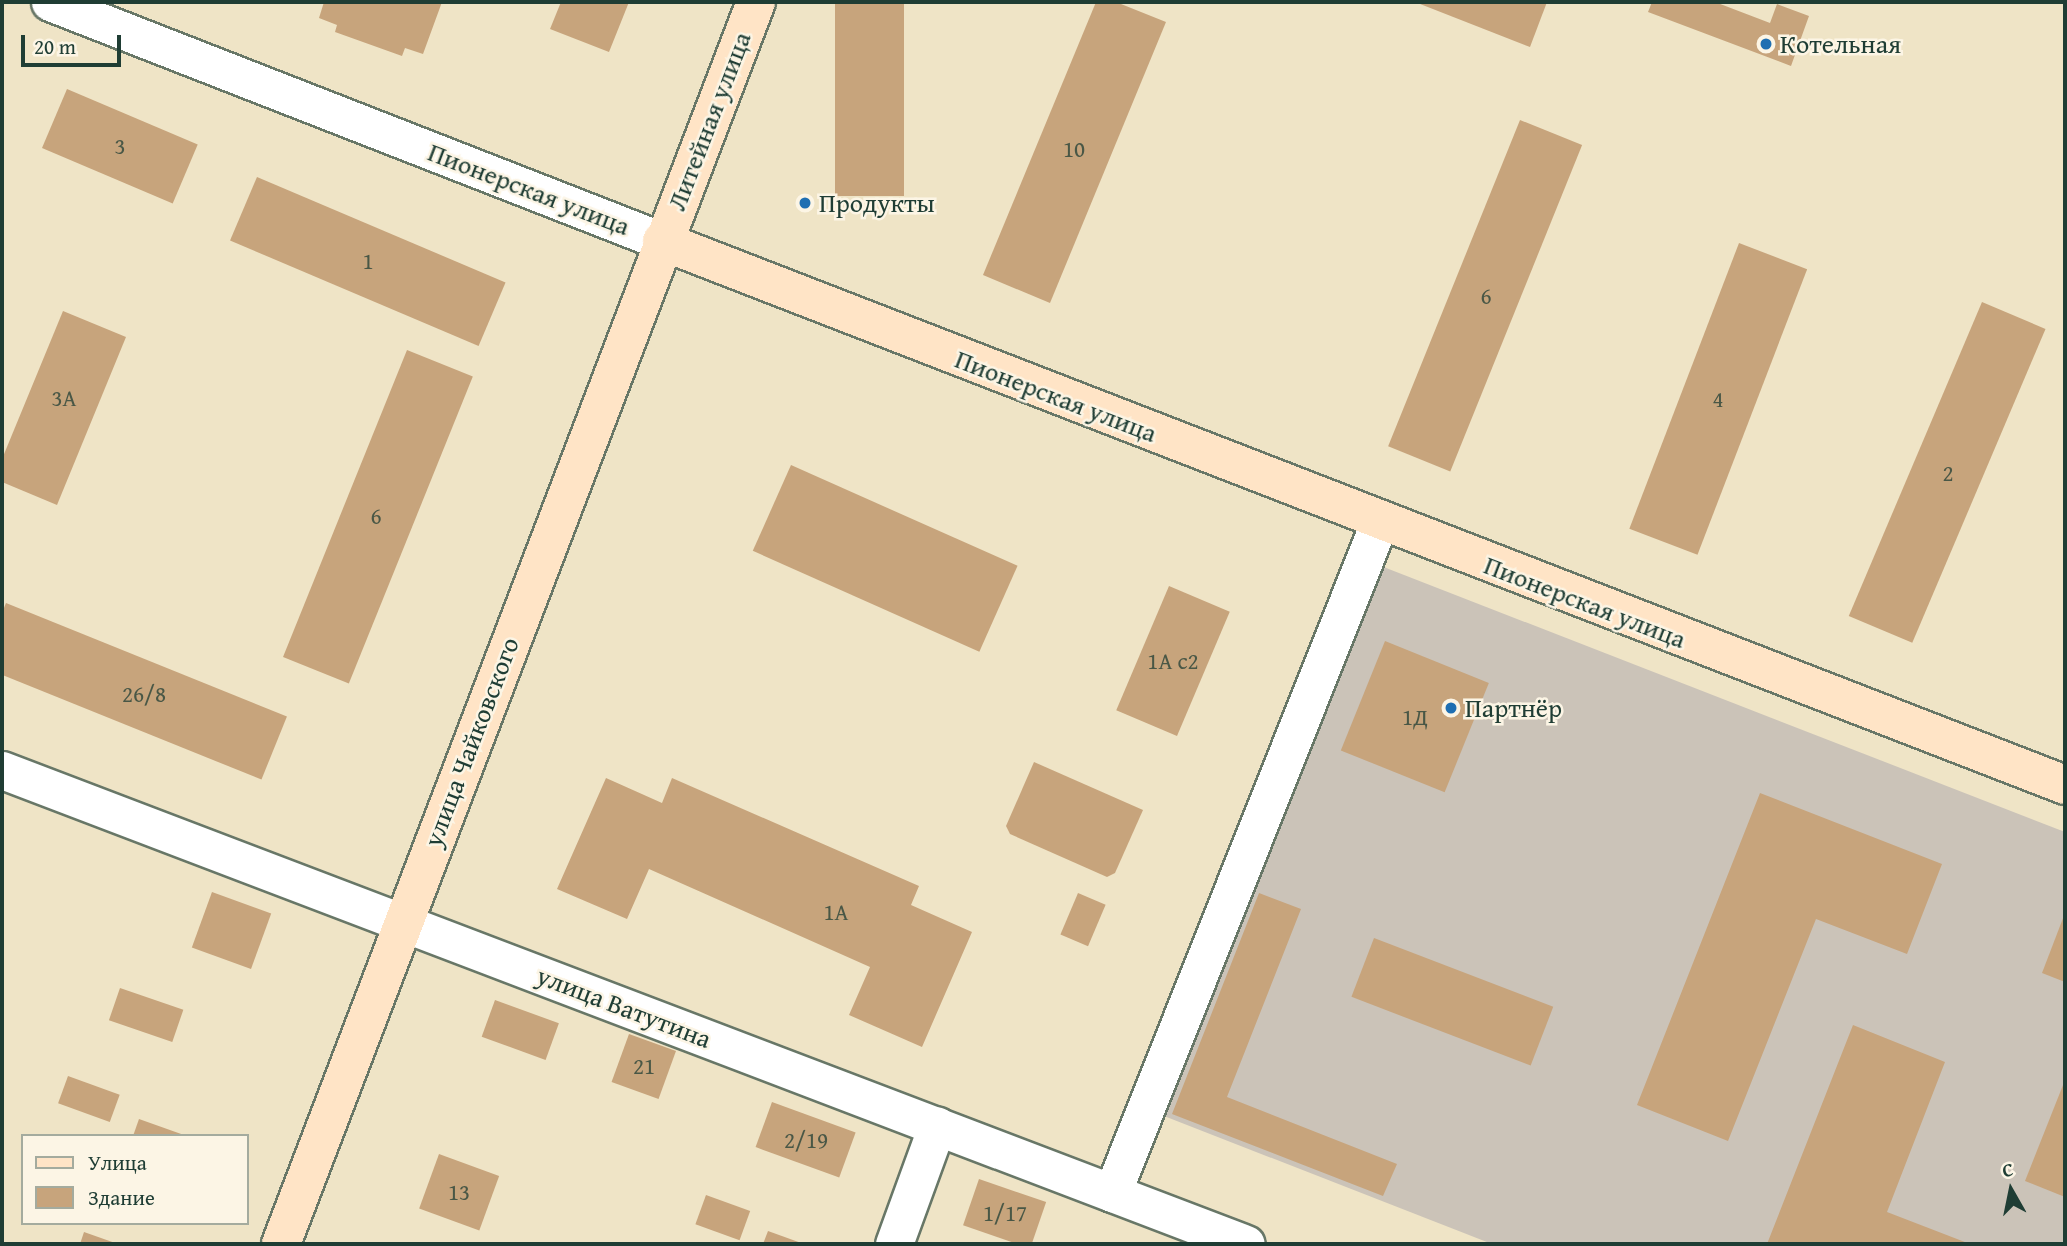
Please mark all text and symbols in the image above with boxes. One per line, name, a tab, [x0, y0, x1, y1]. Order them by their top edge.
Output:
scale bar	[24, 21, 124, 65]
street label: Литейная улица	[661, 27, 757, 215]
place label: Котельная	[1780, 28, 1901, 60]
text: 20 m	[34, 31, 76, 62]
marker: Котельная	[1758, 36, 1774, 52]
house number: 3	[114, 132, 126, 160]
house number: 10	[1063, 135, 1085, 163]
street label: Пионерская улица	[424, 136, 634, 242]
place label: Продукты	[819, 187, 935, 219]
marker: Продукты	[797, 195, 813, 211]
house number: 1	[362, 247, 374, 275]
house number: 6	[1480, 282, 1492, 310]
street label: Пионерская улица	[951, 343, 1161, 449]
house number: 3А	[51, 384, 77, 412]
house number: 4	[1712, 385, 1724, 413]
house number: 2	[1942, 459, 1954, 487]
house number: 6	[370, 502, 382, 530]
street label: Пионерская улица	[1480, 549, 1690, 655]
street label: улица Чайковского	[417, 633, 525, 851]
house number: 1А с2	[1147, 647, 1199, 675]
house number: 26/8	[122, 680, 166, 708]
place label: Партнёр	[1465, 692, 1562, 724]
marker: Партнёр	[1443, 700, 1459, 716]
house number: 1Д	[1402, 703, 1428, 731]
house number: 1А	[823, 898, 849, 926]
street label: улица Ватутина	[532, 959, 716, 1055]
house number: 21	[633, 1052, 655, 1080]
house number: 2/19	[784, 1126, 828, 1154]
legend	[21, 1134, 248, 1225]
text: Улица	[88, 1147, 147, 1178]
north arrow	[1976, 1155, 2046, 1225]
text: С	[2000, 1155, 2015, 1184]
house number: 13	[448, 1178, 470, 1206]
text: Здание	[88, 1182, 155, 1213]
house number: 1/17	[983, 1199, 1027, 1227]

